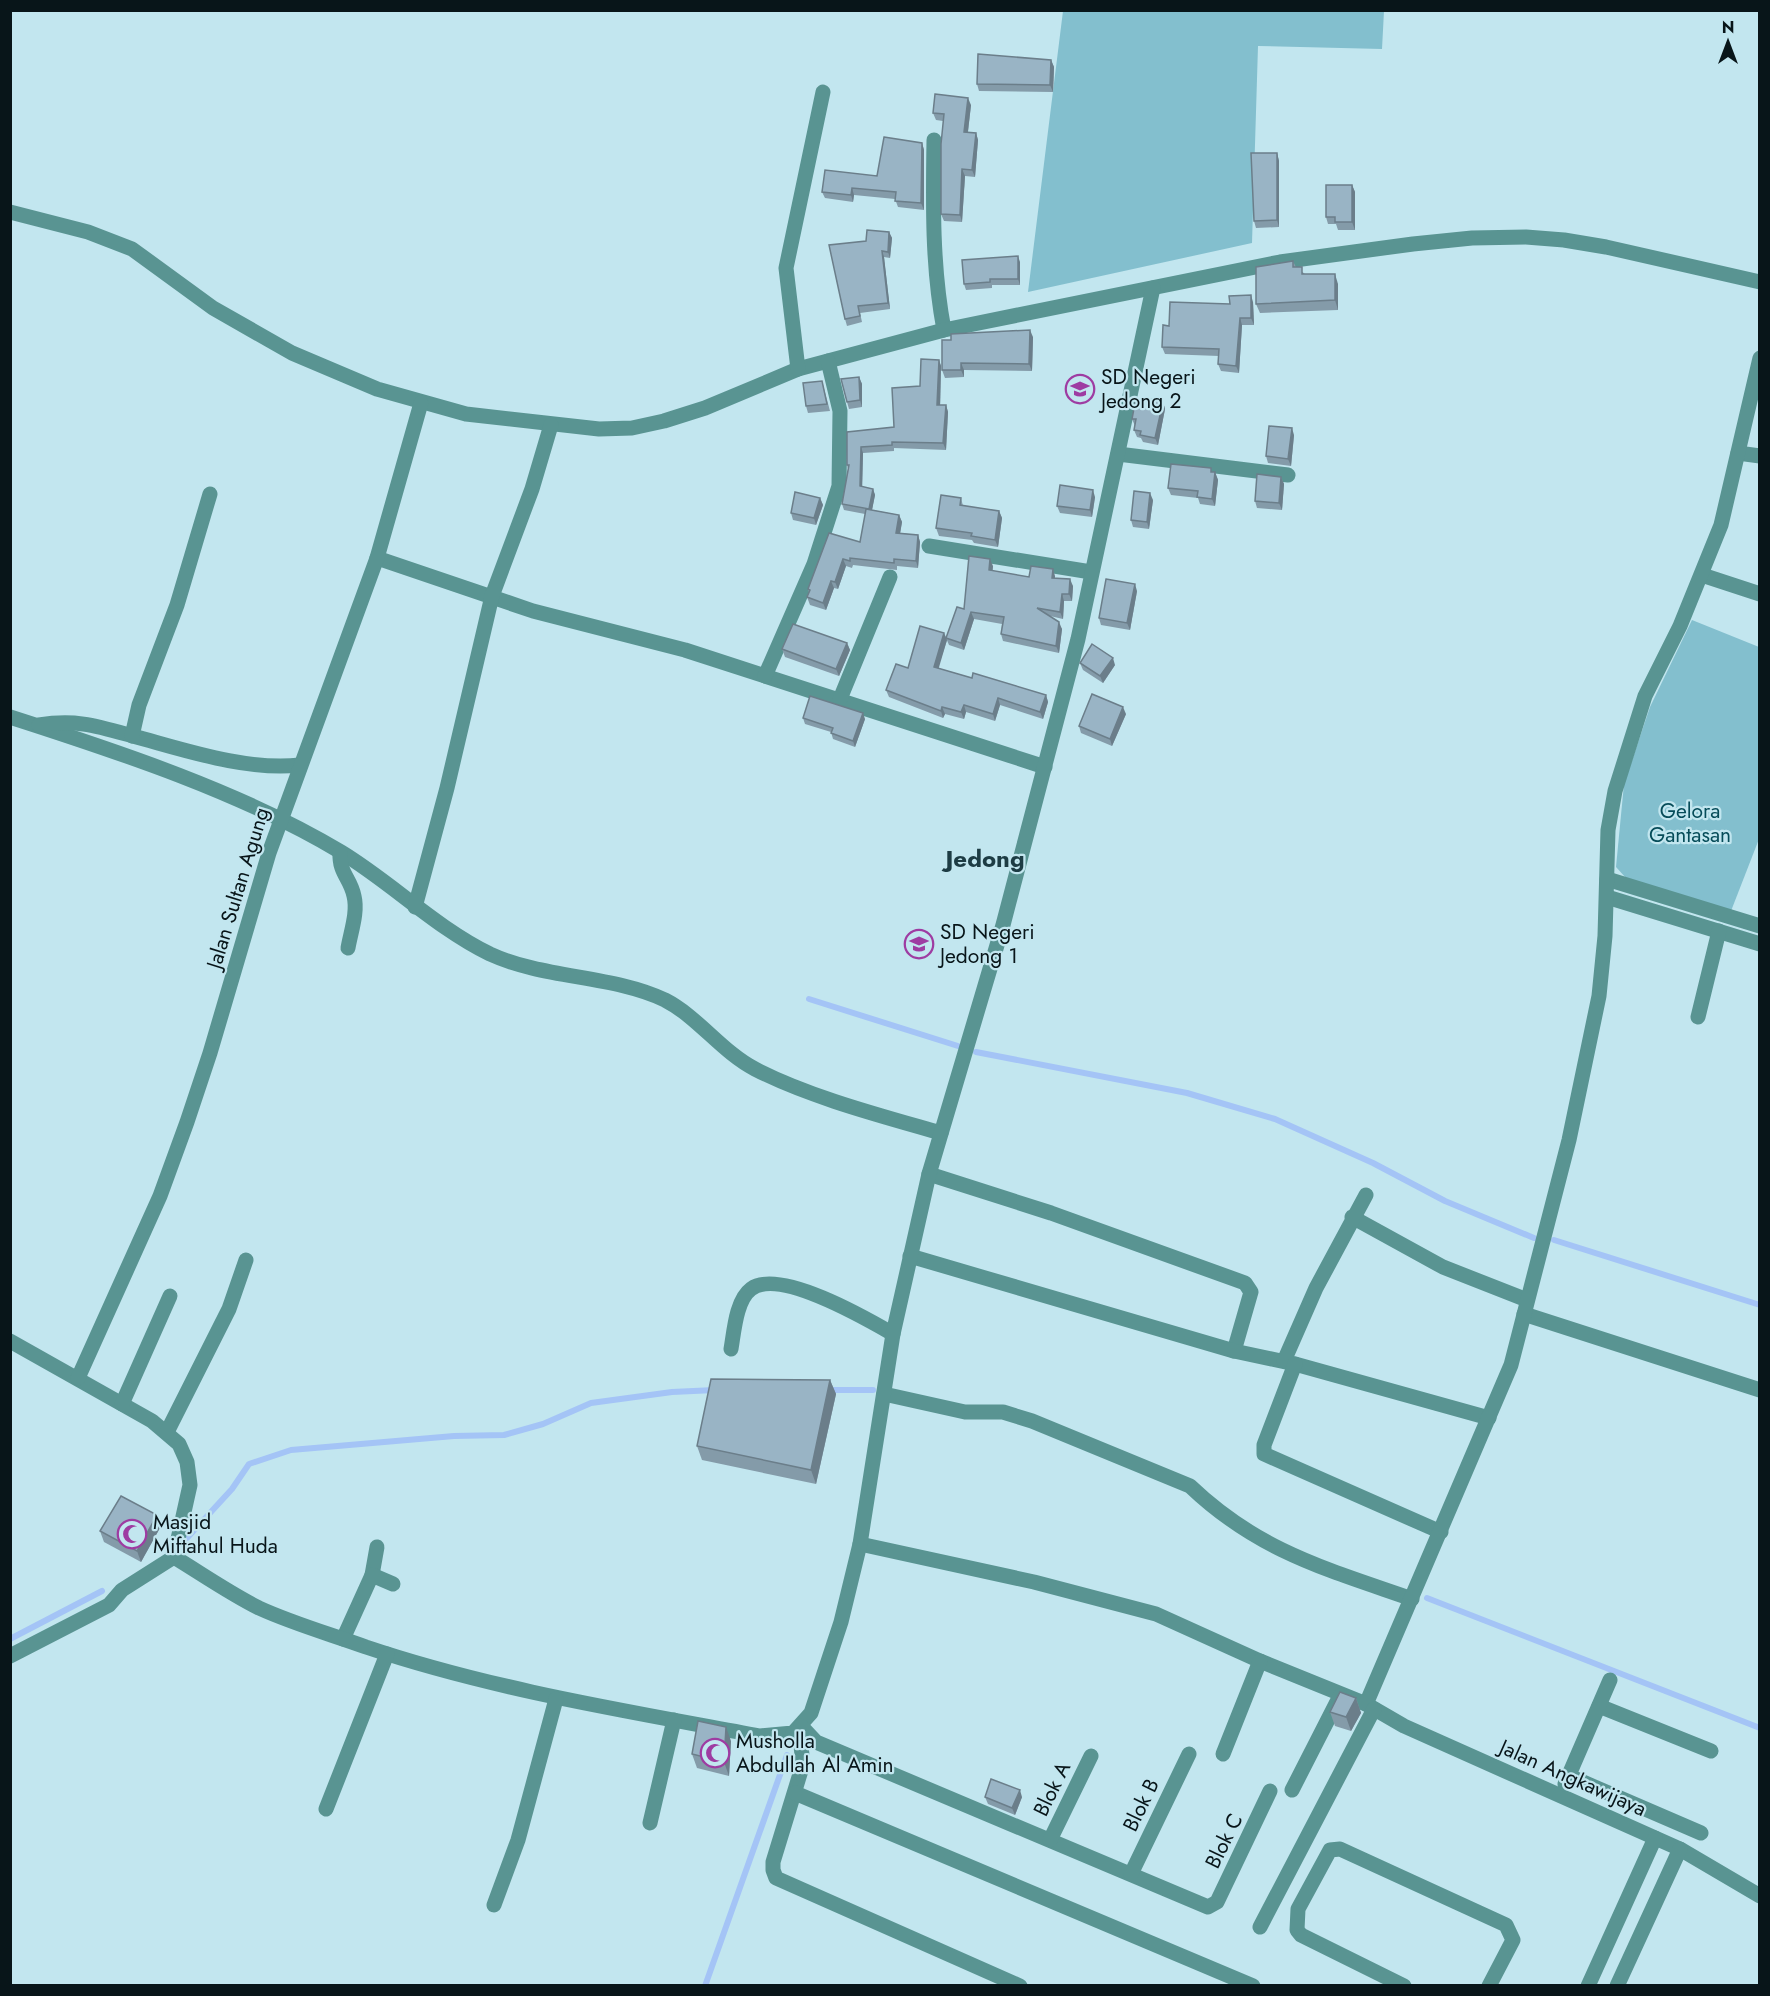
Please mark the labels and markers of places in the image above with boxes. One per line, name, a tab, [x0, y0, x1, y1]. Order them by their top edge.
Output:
place label: SD Negeri Jedong 2	[1098, 362, 1196, 416]
school or university icon: SD Negeri Jedong 2	[1064, 373, 1096, 405]
place label: SD Negeri Jedong 1	[937, 917, 1035, 971]
school or university icon: SD Negeri Jedong 1	[903, 928, 935, 960]
place label: Masjid Miftahul Huda	[153, 1507, 278, 1561]
mosque icon: Masjid Miftahul Huda	[116, 1518, 148, 1550]
place label: Musholla Abdullah Al Amin	[736, 1726, 894, 1780]
mosque icon: Musholla Abdullah Al Amin	[699, 1737, 731, 1769]

